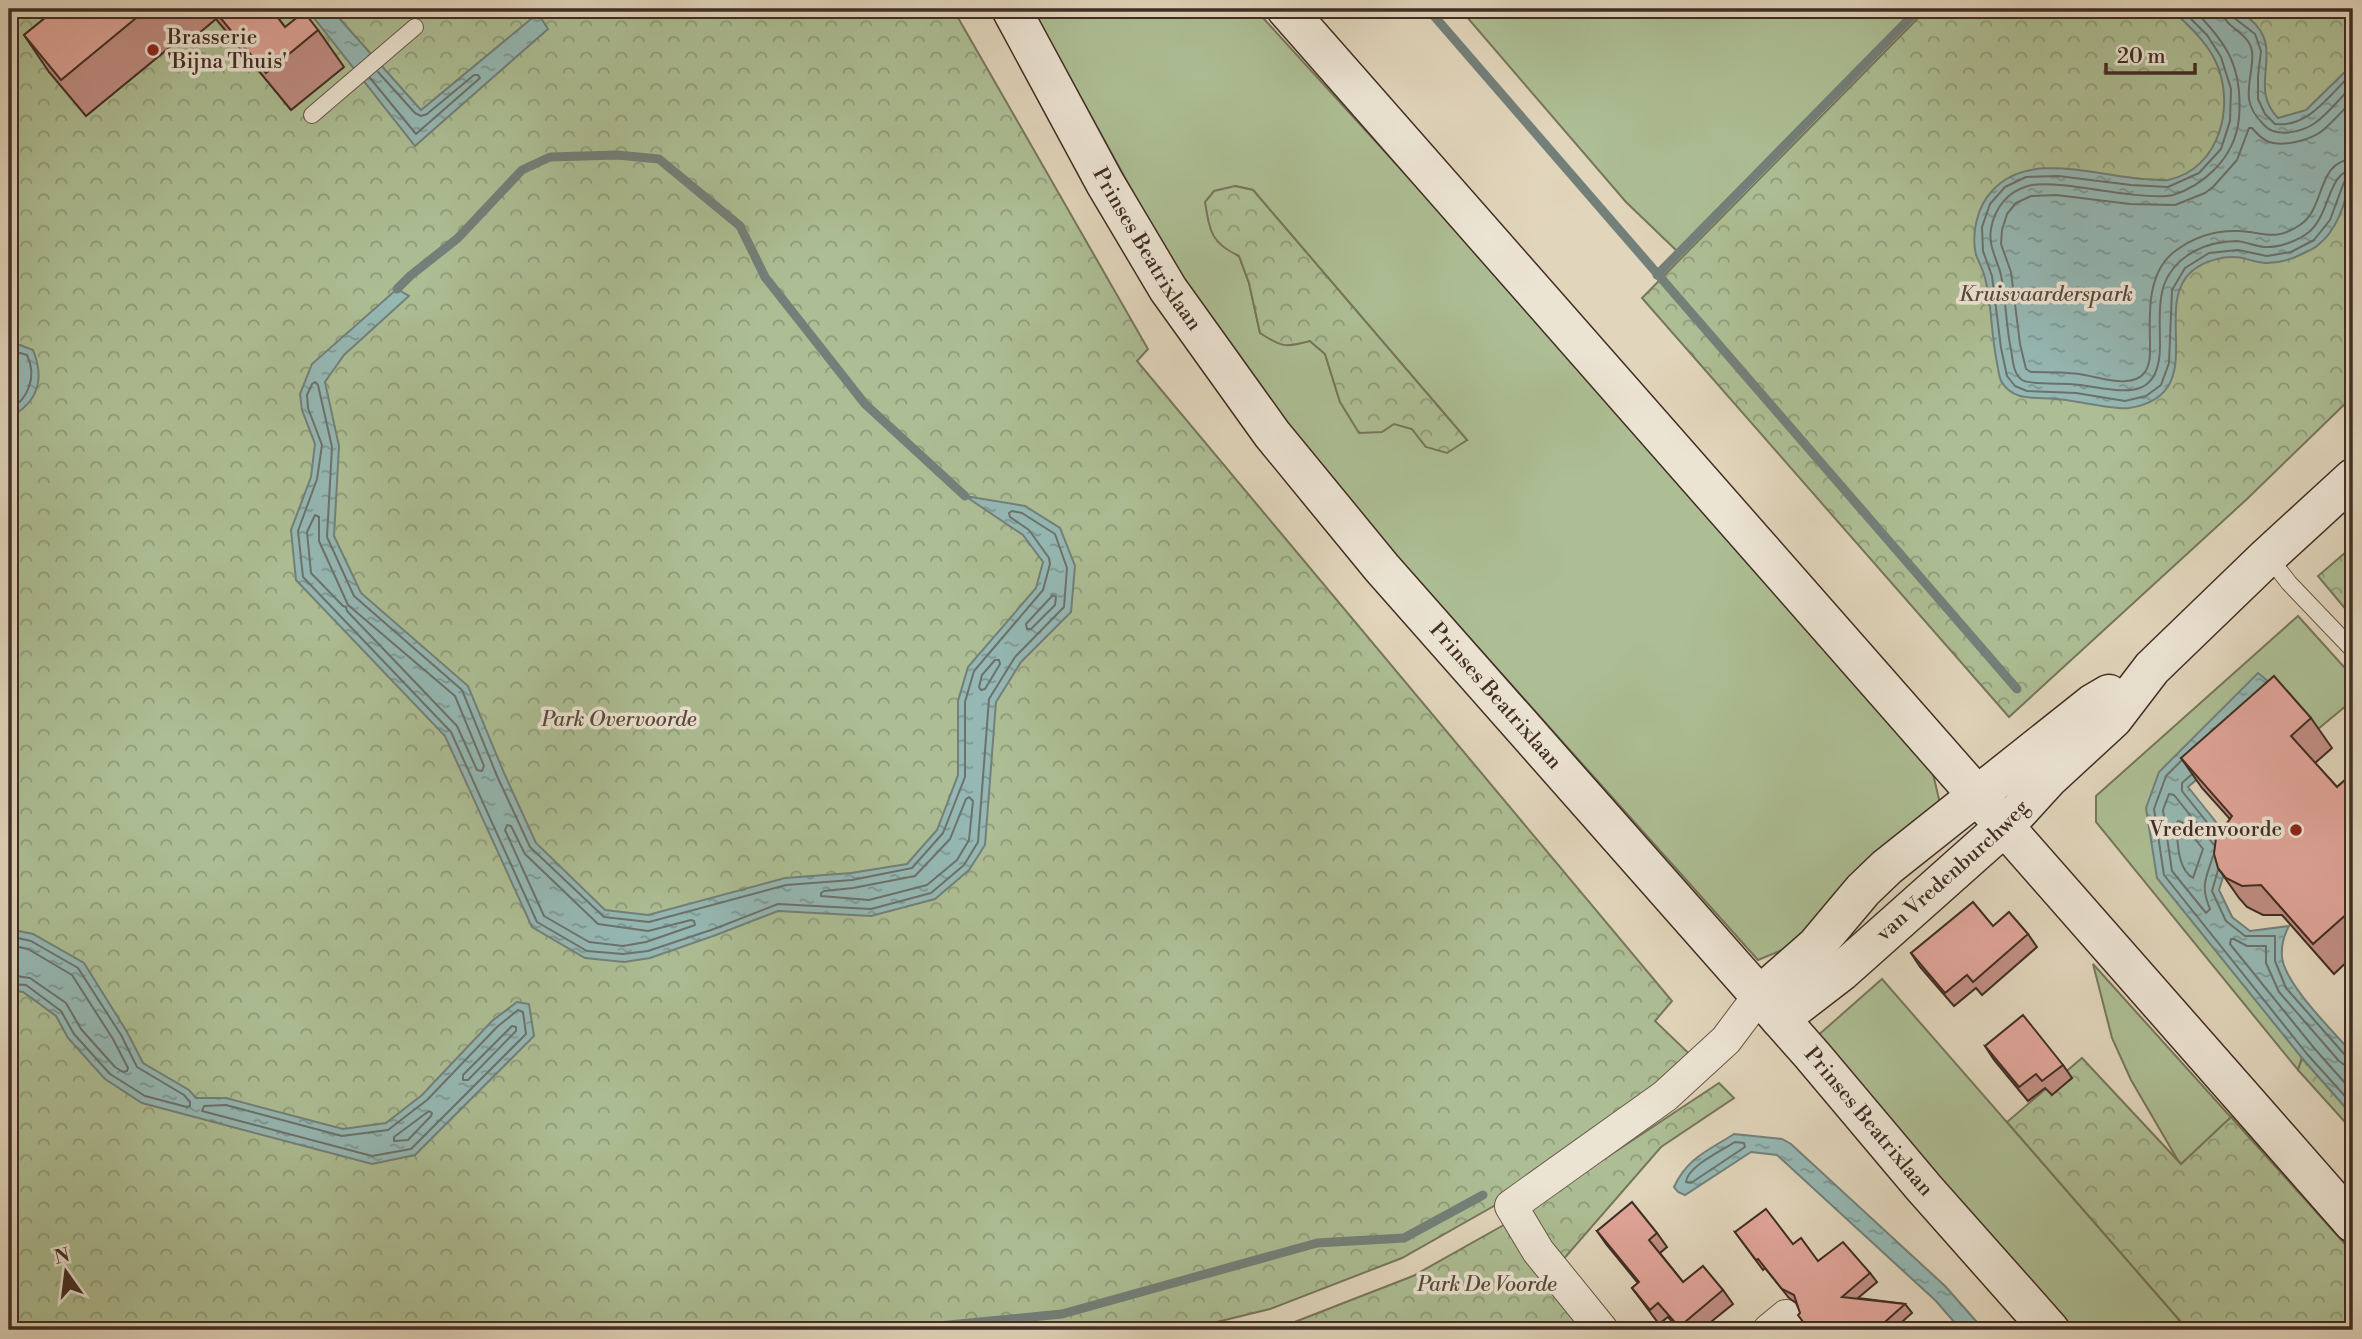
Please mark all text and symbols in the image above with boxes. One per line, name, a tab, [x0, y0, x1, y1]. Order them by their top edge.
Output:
place label: Brasserie 'Bijna Thuis'	[166, 25, 287, 75]
scale bar	[2106, 32, 2196, 76]
marker: Brasserie 'Bijna Thuis'	[145, 42, 161, 58]
text: 20 m	[2117, 44, 2166, 70]
street label: Prinses Beatrixlaan	[1086, 163, 1207, 336]
park label: Kruisvaarderspark	[1959, 282, 2133, 308]
street label: Prinses Beatrixlaan	[1424, 617, 1567, 775]
park label: Park Overvoorde	[540, 707, 697, 733]
street label: van Vredenburchweg	[1871, 795, 2035, 948]
place label: Vredenvoorde	[2148, 817, 2282, 843]
marker: Vredenvoorde	[2288, 822, 2304, 838]
street label: Prinses Beatrixlaan	[1798, 1042, 1939, 1202]
north arrow	[32, 1238, 102, 1308]
text: N	[52, 1243, 72, 1270]
park label: Park De Voorde	[1416, 1272, 1557, 1298]

